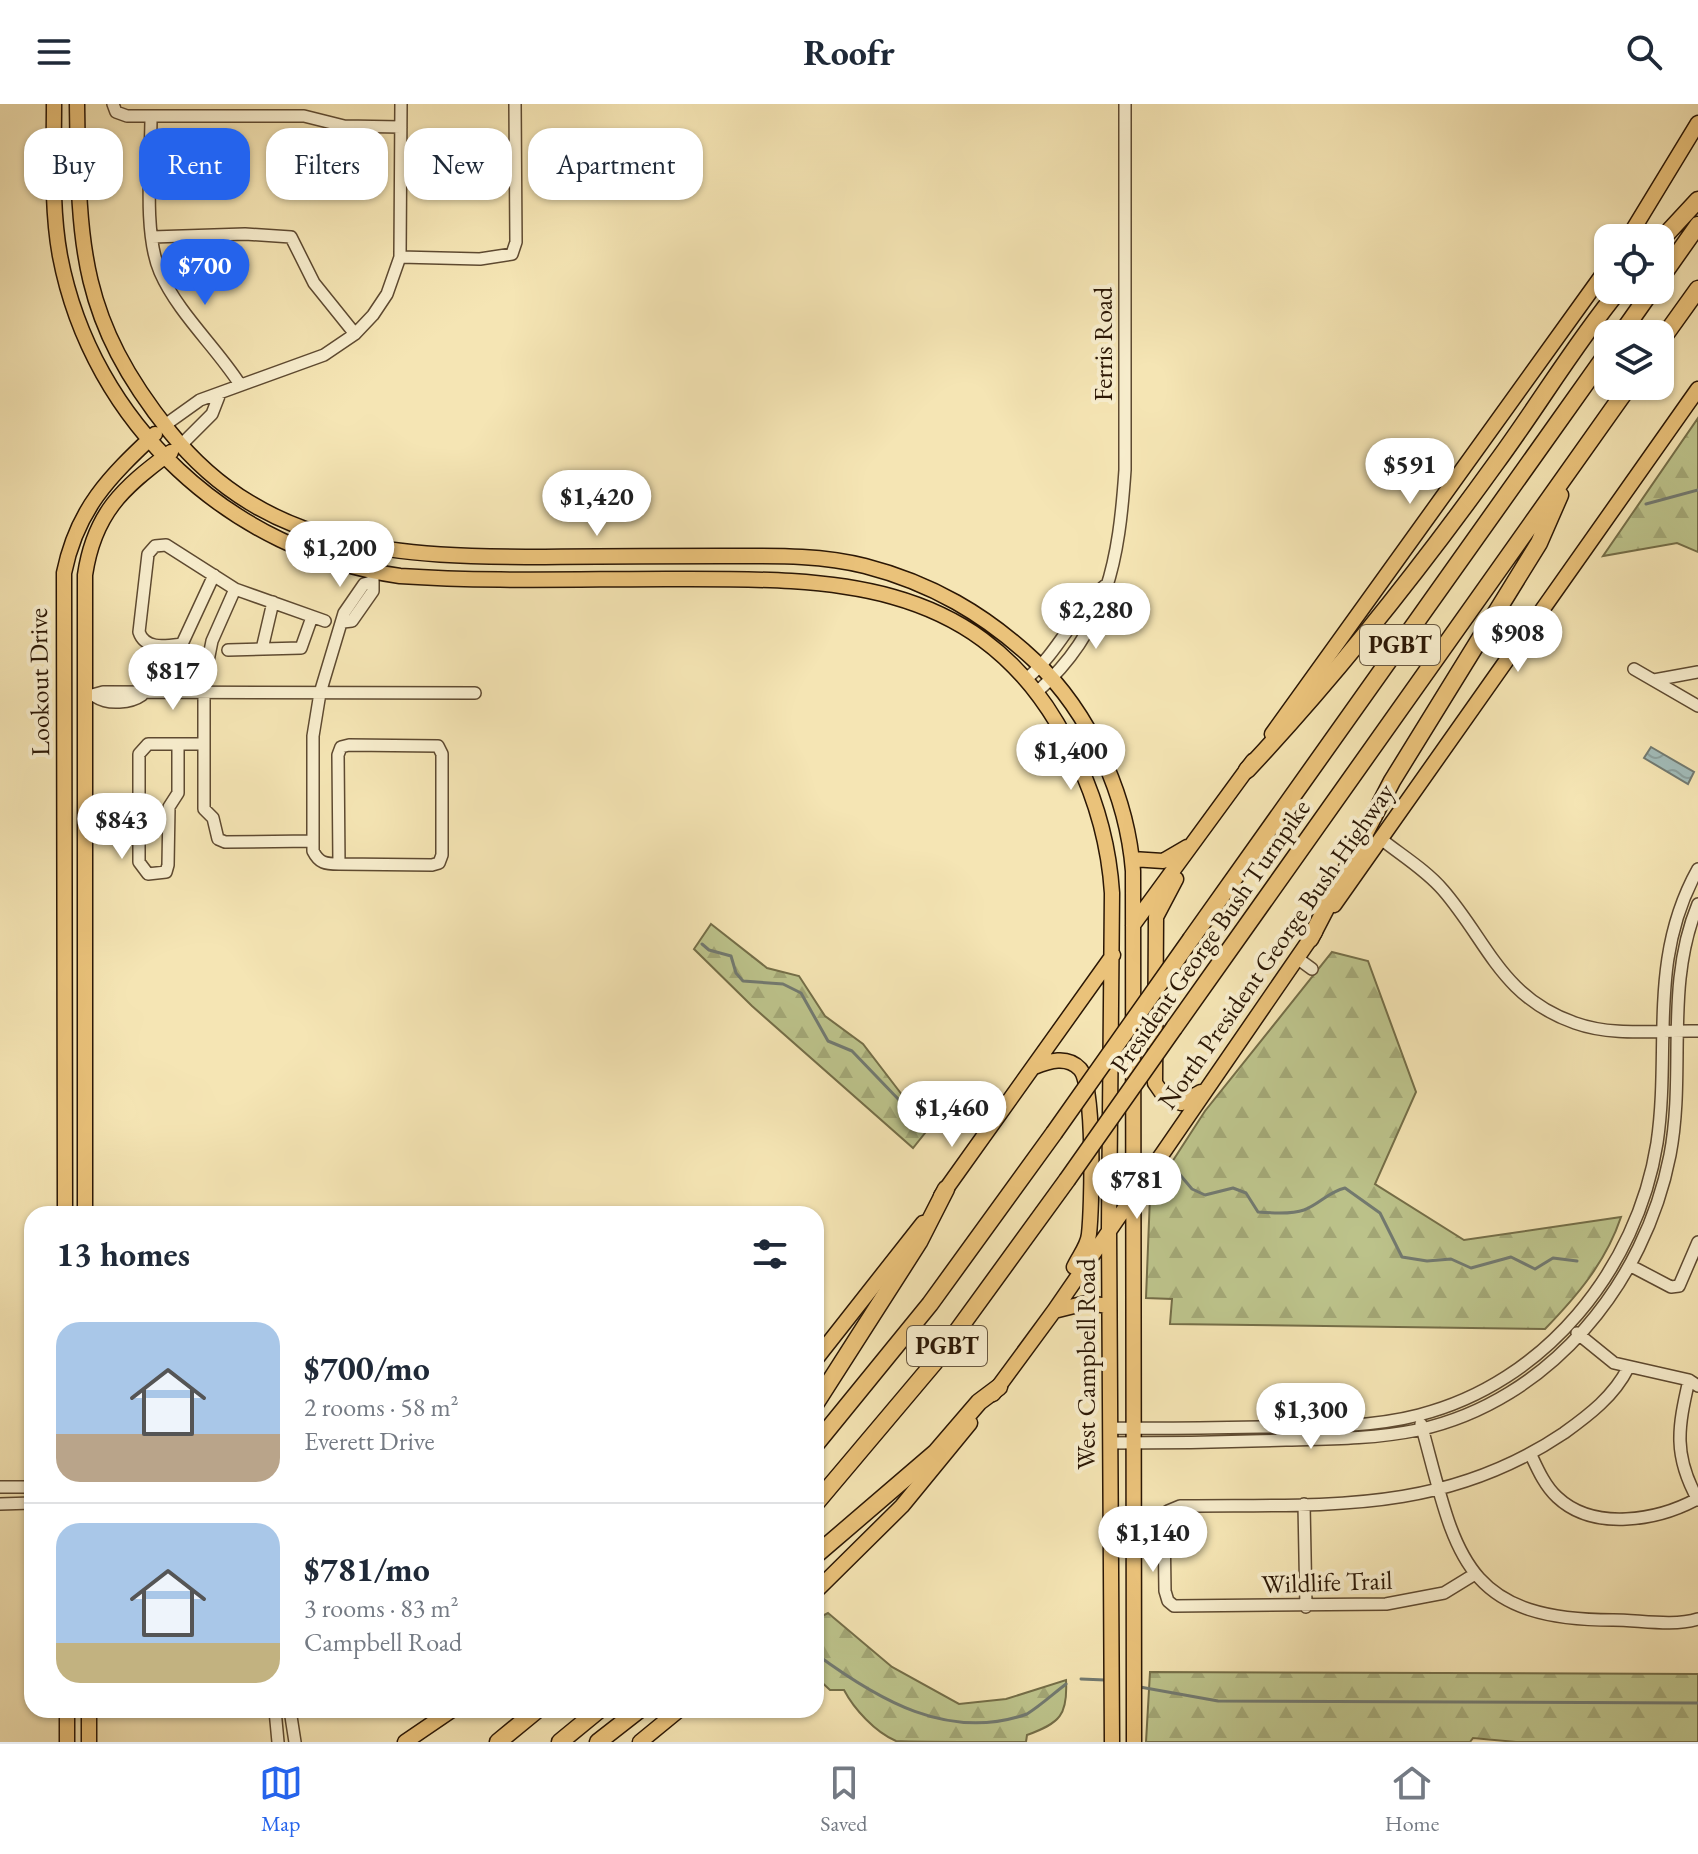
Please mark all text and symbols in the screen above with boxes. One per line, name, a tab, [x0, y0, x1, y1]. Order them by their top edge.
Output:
text: Roofr	[803, 29, 895, 76]
icon: menu	[32, 30, 76, 74]
icon: search	[1622, 30, 1666, 74]
chip: Buy	[24, 128, 123, 200]
chip: Rent	[139, 128, 250, 200]
chip: Filters	[266, 128, 388, 200]
chip: New	[404, 128, 512, 200]
chip: Apartment	[528, 128, 703, 200]
map controls	[1594, 224, 1674, 400]
button: locate	[1594, 224, 1674, 304]
pin: $700	[158, 239, 252, 307]
text: $700	[178, 248, 232, 282]
street label: Ferris Road	[1086, 286, 1120, 401]
button: layers	[1594, 320, 1674, 400]
pin: $591	[1363, 438, 1457, 506]
text: $591	[1383, 447, 1437, 481]
pin: $1,420	[532, 470, 662, 538]
text: $1,420	[560, 479, 634, 513]
pin: $1,200	[275, 521, 405, 589]
text: $1,200	[303, 530, 377, 564]
pin: $2,280	[1031, 583, 1161, 651]
text: $2,280	[1059, 592, 1133, 626]
pin: $908	[1471, 606, 1565, 674]
street label: Lookout Drive	[21, 608, 57, 756]
text: $908	[1491, 615, 1545, 649]
road number: PGBT	[1360, 625, 1440, 665]
pin: $817	[126, 644, 220, 712]
text: $817	[146, 653, 200, 687]
pin: $1,400	[1006, 724, 1136, 792]
text: $1,400	[1034, 733, 1108, 767]
street label: North President George Bush Highway	[1150, 776, 1402, 1116]
street label: President George Bush Turnpike	[1102, 792, 1318, 1080]
pin: $843	[75, 793, 169, 861]
text: $843	[95, 802, 149, 836]
pin: $1,460	[887, 1081, 1017, 1149]
text: $1,460	[915, 1090, 989, 1124]
pin: $781	[1090, 1153, 1184, 1221]
text: $781	[1110, 1162, 1164, 1196]
text: 13 homes	[56, 1232, 190, 1276]
icon: filters	[748, 1232, 792, 1276]
street label: West Campbell Road	[1069, 1258, 1103, 1470]
road number: PGBT	[907, 1326, 987, 1366]
text: $700/mo	[304, 1346, 430, 1390]
icon: home	[120, 1354, 216, 1450]
pin: $1,300	[1246, 1383, 1376, 1451]
text: 2 rooms · 58 m²	[304, 1390, 459, 1424]
text: $1,300	[1274, 1392, 1348, 1426]
text: Everett Drive	[304, 1424, 435, 1458]
pin: $1,140	[1088, 1506, 1218, 1574]
text: $1,140	[1116, 1515, 1190, 1549]
text: $781/mo	[304, 1547, 430, 1591]
icon: home	[120, 1555, 216, 1651]
street label: Wildlife Trail	[1261, 1563, 1393, 1601]
text: 3 rooms · 83 m²	[304, 1591, 459, 1625]
text: Campbell Road	[304, 1625, 462, 1659]
tab: Map	[259, 1761, 303, 1838]
tab: Saved	[820, 1761, 867, 1838]
tab: Home	[1385, 1761, 1439, 1838]

